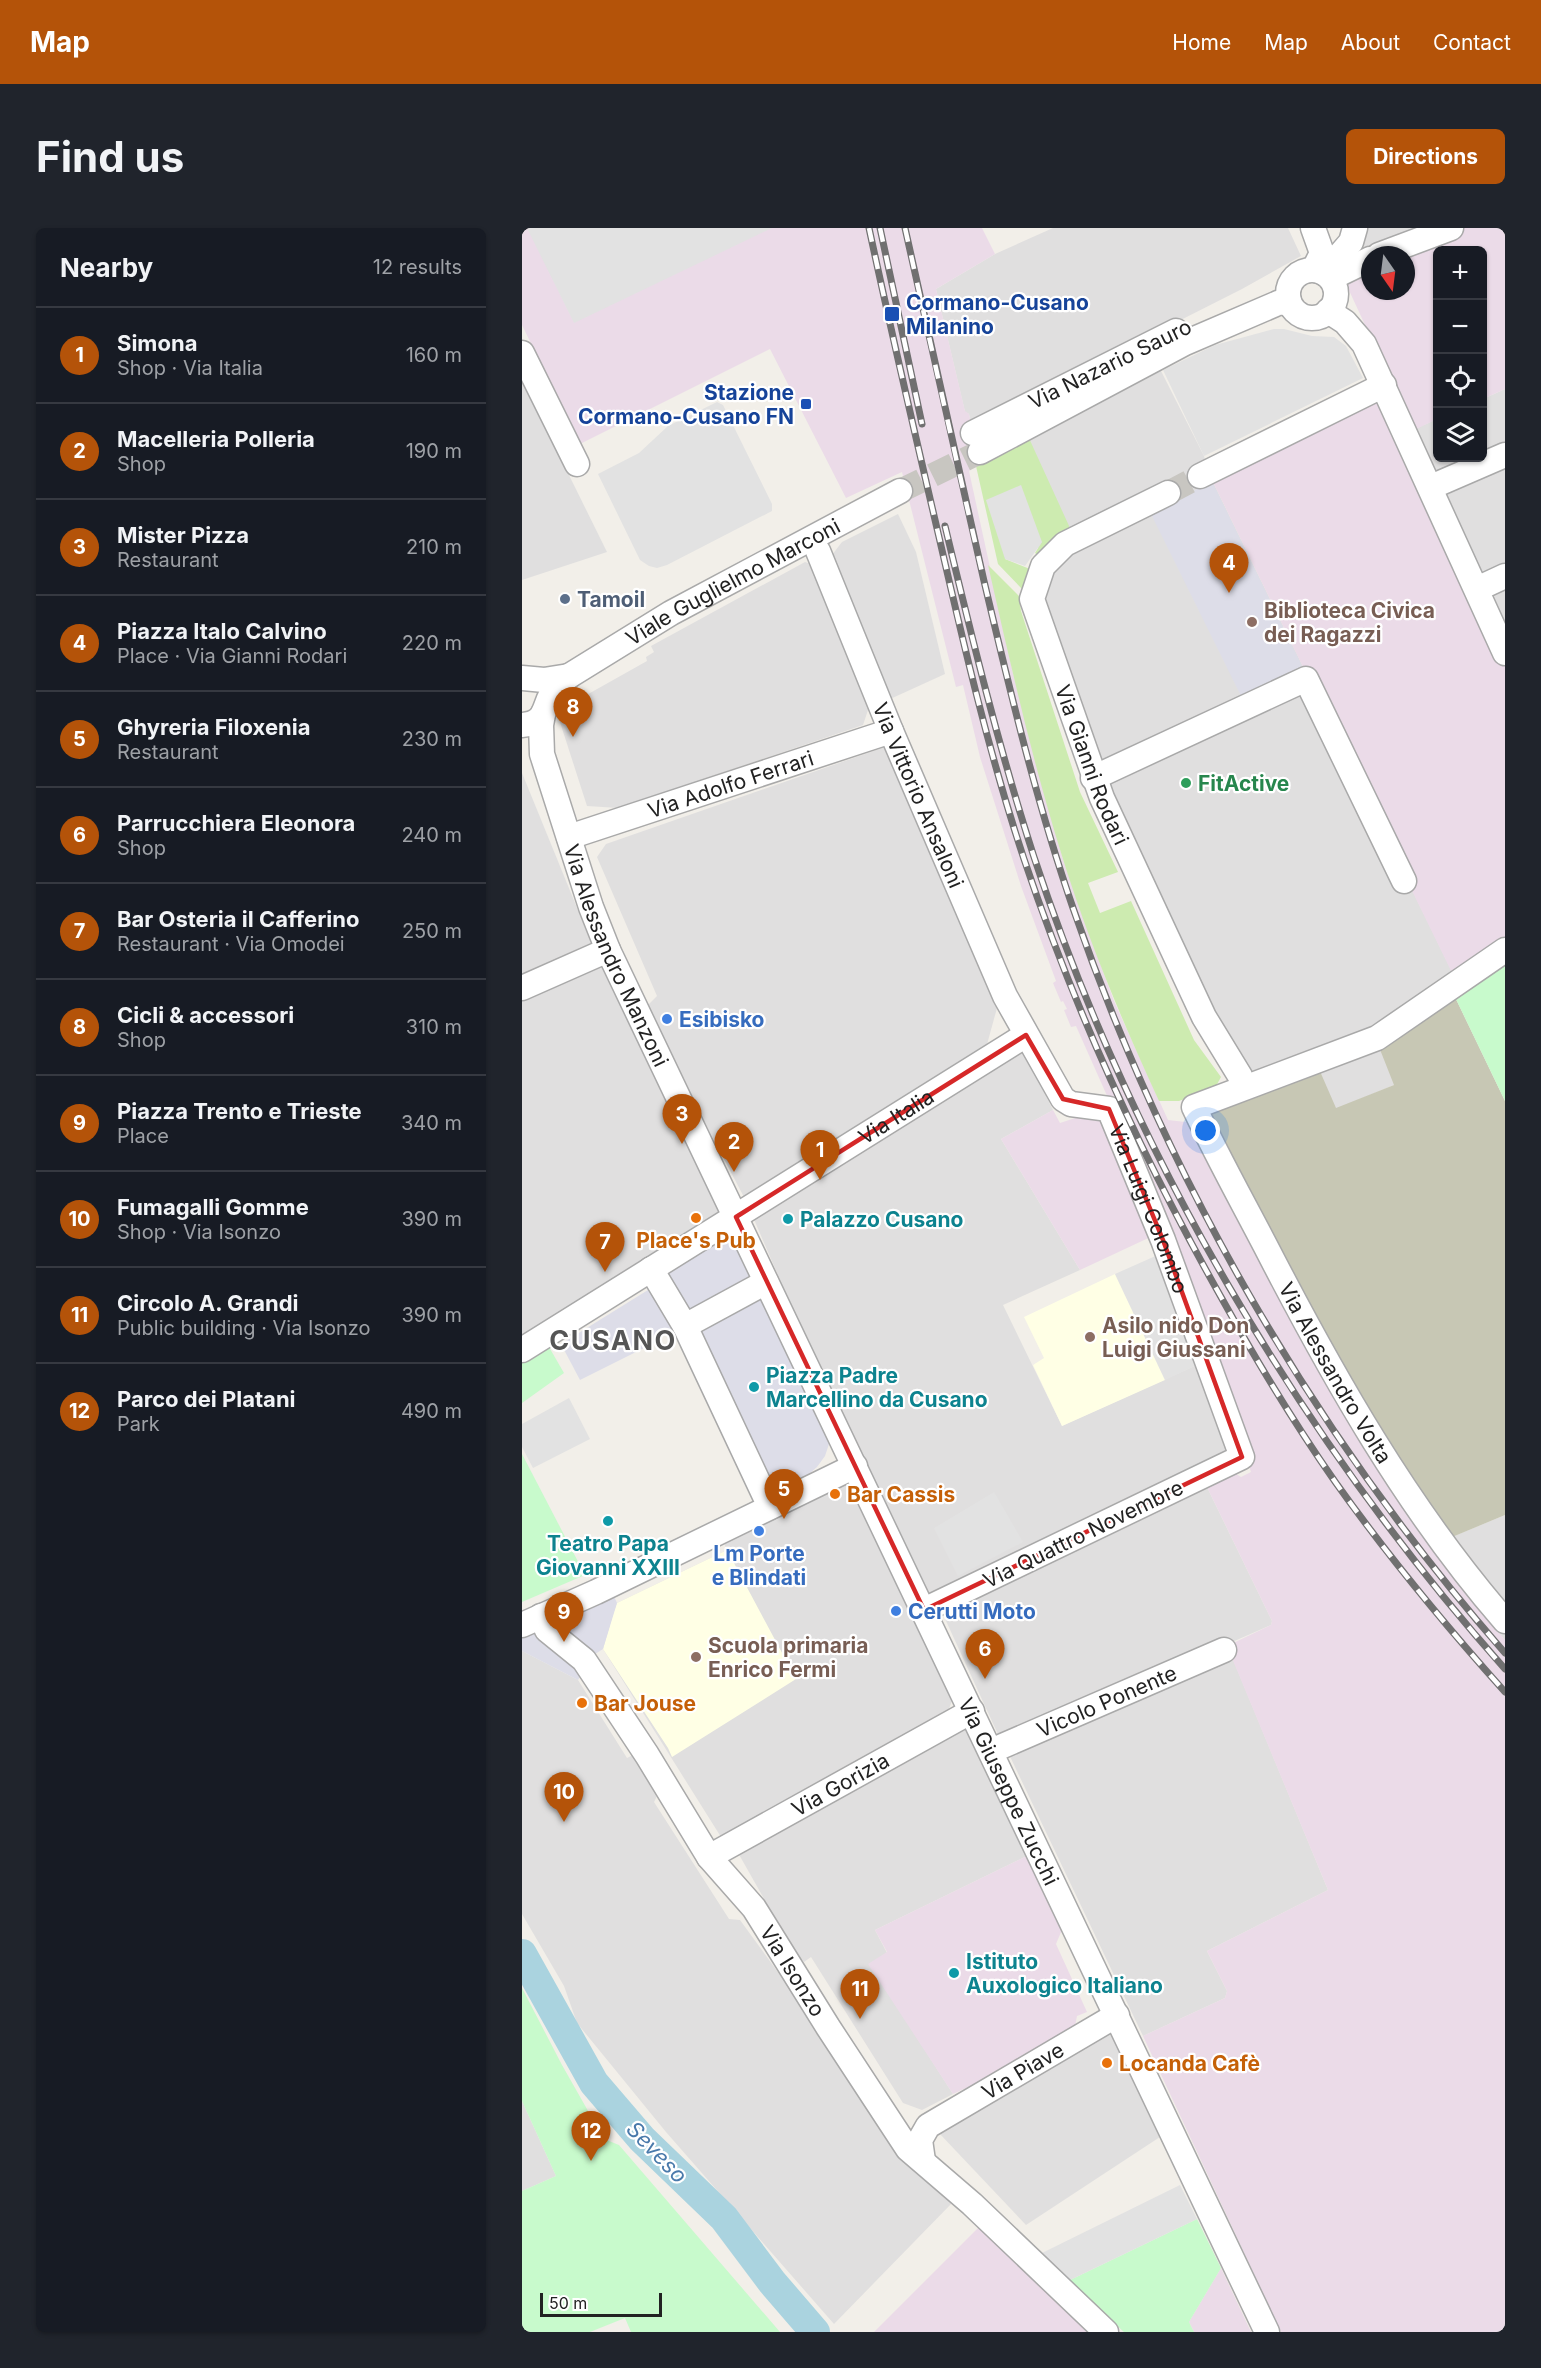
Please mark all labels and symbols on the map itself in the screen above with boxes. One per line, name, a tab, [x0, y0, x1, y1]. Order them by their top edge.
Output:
north arrow	[1361, 246, 1415, 300]
place label: Cormano-Cusano Milanino	[906, 290, 1089, 339]
marker: Cormano-Cusano Milanino	[883, 305, 901, 323]
street label: Via Nazario Sauro	[1025, 314, 1195, 414]
place label: Stazione Cormano-Cusano FN	[578, 380, 794, 429]
marker: Stazione Cormano-Cusano FN	[799, 397, 813, 411]
street label: Viale Guglielmo Marconi	[621, 513, 844, 650]
pin: 4	[1210, 544, 1248, 593]
place label: Tamoil	[577, 587, 645, 612]
marker: Tamoil	[558, 592, 572, 606]
place label: Biblioteca Civica dei Ragazzi	[1264, 598, 1435, 647]
marker: Biblioteca Civica dei Ragazzi	[1245, 615, 1259, 629]
street label: Via Gianni Rodari	[1051, 681, 1134, 849]
pin: 8	[554, 688, 592, 737]
street label: Via Vittorio Ansaloni	[868, 699, 969, 892]
street label: Via Adolfo Ferrari	[644, 745, 817, 823]
place label: FitActive	[1198, 771, 1289, 796]
marker: FitActive	[1179, 776, 1193, 790]
street label: Via Alessandro Manzoni	[559, 841, 674, 1070]
place label: Esibisko	[679, 1007, 765, 1032]
marker: Esibisko	[660, 1012, 674, 1026]
street label: Via Italia	[854, 1083, 938, 1149]
pin: 3	[662, 1094, 702, 1144]
your location	[1191, 1116, 1220, 1145]
street label: Via Luigi Colombo	[1104, 1120, 1194, 1297]
pin: 2	[714, 1122, 754, 1172]
pin: 1	[800, 1130, 840, 1180]
place label: Palazzo Cusano	[800, 1207, 964, 1232]
marker: Place's Pub	[689, 1211, 703, 1225]
marker: Palazzo Cusano	[781, 1212, 795, 1226]
pin: 7	[586, 1222, 625, 1272]
place label: Place's Pub	[636, 1228, 756, 1253]
street label: Via Alessandro Volta	[1274, 1278, 1397, 1468]
place label: Asilo nido Don Luigi Giussani	[1102, 1313, 1249, 1362]
district label: CUSANO	[549, 1324, 677, 1357]
marker: Asilo nido Don Luigi Giussani	[1083, 1330, 1097, 1344]
place label: Piazza Padre Marcellino da Cusano	[766, 1363, 988, 1412]
marker: Piazza Padre Marcellino da Cusano	[747, 1380, 761, 1394]
pin: 5	[764, 1470, 804, 1519]
street label: Via Quattro Novembre	[979, 1475, 1187, 1593]
place label: Bar Cassis	[847, 1482, 955, 1507]
marker: Bar Cassis	[828, 1487, 842, 1501]
marker: Teatro Papa Giovanni XXIII	[601, 1514, 615, 1528]
marker: Lm Porte e Blindati	[752, 1524, 766, 1538]
place label: Teatro Papa Giovanni XXIII	[536, 1531, 680, 1580]
place label: Lm Porte e Blindati	[712, 1541, 806, 1590]
pin: 9	[544, 1592, 584, 1642]
place label: Cerutti Moto	[908, 1599, 1036, 1624]
marker: Cerutti Moto	[889, 1604, 903, 1618]
pin: 6	[966, 1630, 1004, 1679]
place label: Scuola primaria Enrico Fermi	[708, 1633, 869, 1682]
marker: Scuola primaria Enrico Fermi	[689, 1650, 703, 1664]
street label: Vicolo Ponente	[1033, 1660, 1180, 1742]
place label: Bar Jouse	[594, 1691, 696, 1716]
street label: Via Giuseppe Zucchi	[954, 1693, 1064, 1889]
marker: Bar Jouse	[575, 1696, 589, 1710]
street label: Via Gorizia	[787, 1747, 893, 1821]
pin: 10	[544, 1772, 584, 1822]
street label: Via Isonzo	[755, 1920, 831, 2021]
place label: Istituto Auxologico Italiano	[966, 1949, 1163, 1998]
marker: Istituto Auxologico Italiano	[947, 1966, 961, 1980]
pin: 11	[840, 1970, 880, 2019]
street label: Via Piave	[977, 2037, 1068, 2104]
place label: Locanda Cafè	[1119, 2051, 1260, 2076]
marker: Locanda Cafè	[1100, 2056, 1114, 2070]
pin: 12	[572, 2112, 610, 2161]
water label: Seveso	[621, 2116, 693, 2188]
scale bar	[540, 2290, 662, 2318]

